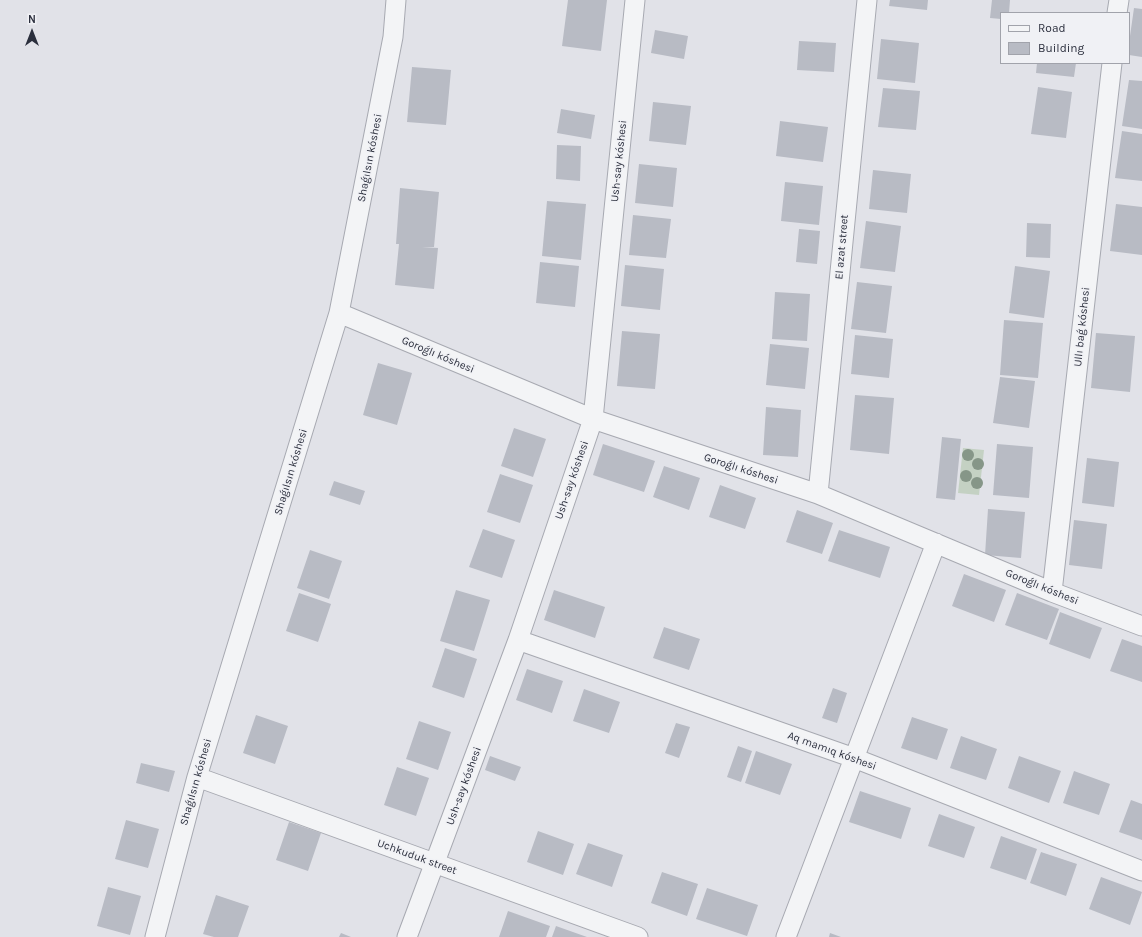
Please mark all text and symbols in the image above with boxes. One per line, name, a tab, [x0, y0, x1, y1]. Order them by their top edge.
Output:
north arrow	[12, 12, 52, 52]
legend	[1000, 12, 1130, 64]
text: N	[28, 13, 36, 26]
text: Road	[1038, 21, 1066, 35]
text: Building	[1038, 41, 1084, 55]
street label: Shaǵılsın kóshesi	[355, 113, 385, 203]
street label: Ush-say kóshesi	[608, 119, 630, 203]
street label: El azat street	[833, 214, 851, 280]
street label: Ullı baǵ kóshesi	[1071, 287, 1093, 367]
street label: Goroǵlı kóshesi	[400, 334, 476, 376]
street label: Shaǵılsın kóshesi	[272, 427, 310, 517]
street label: Ush-say kóshesi	[552, 439, 592, 521]
street label: Goroǵlı kóshesi	[702, 451, 780, 487]
street label: Goroǵlı kóshesi	[1004, 566, 1080, 608]
street label: Aq mamıq kóshesi	[786, 729, 878, 773]
street label: Shaǵılsın kóshesi	[177, 737, 215, 827]
street label: Ush-say kóshesi	[444, 745, 484, 827]
street label: Uchkuduk street	[375, 836, 459, 878]

